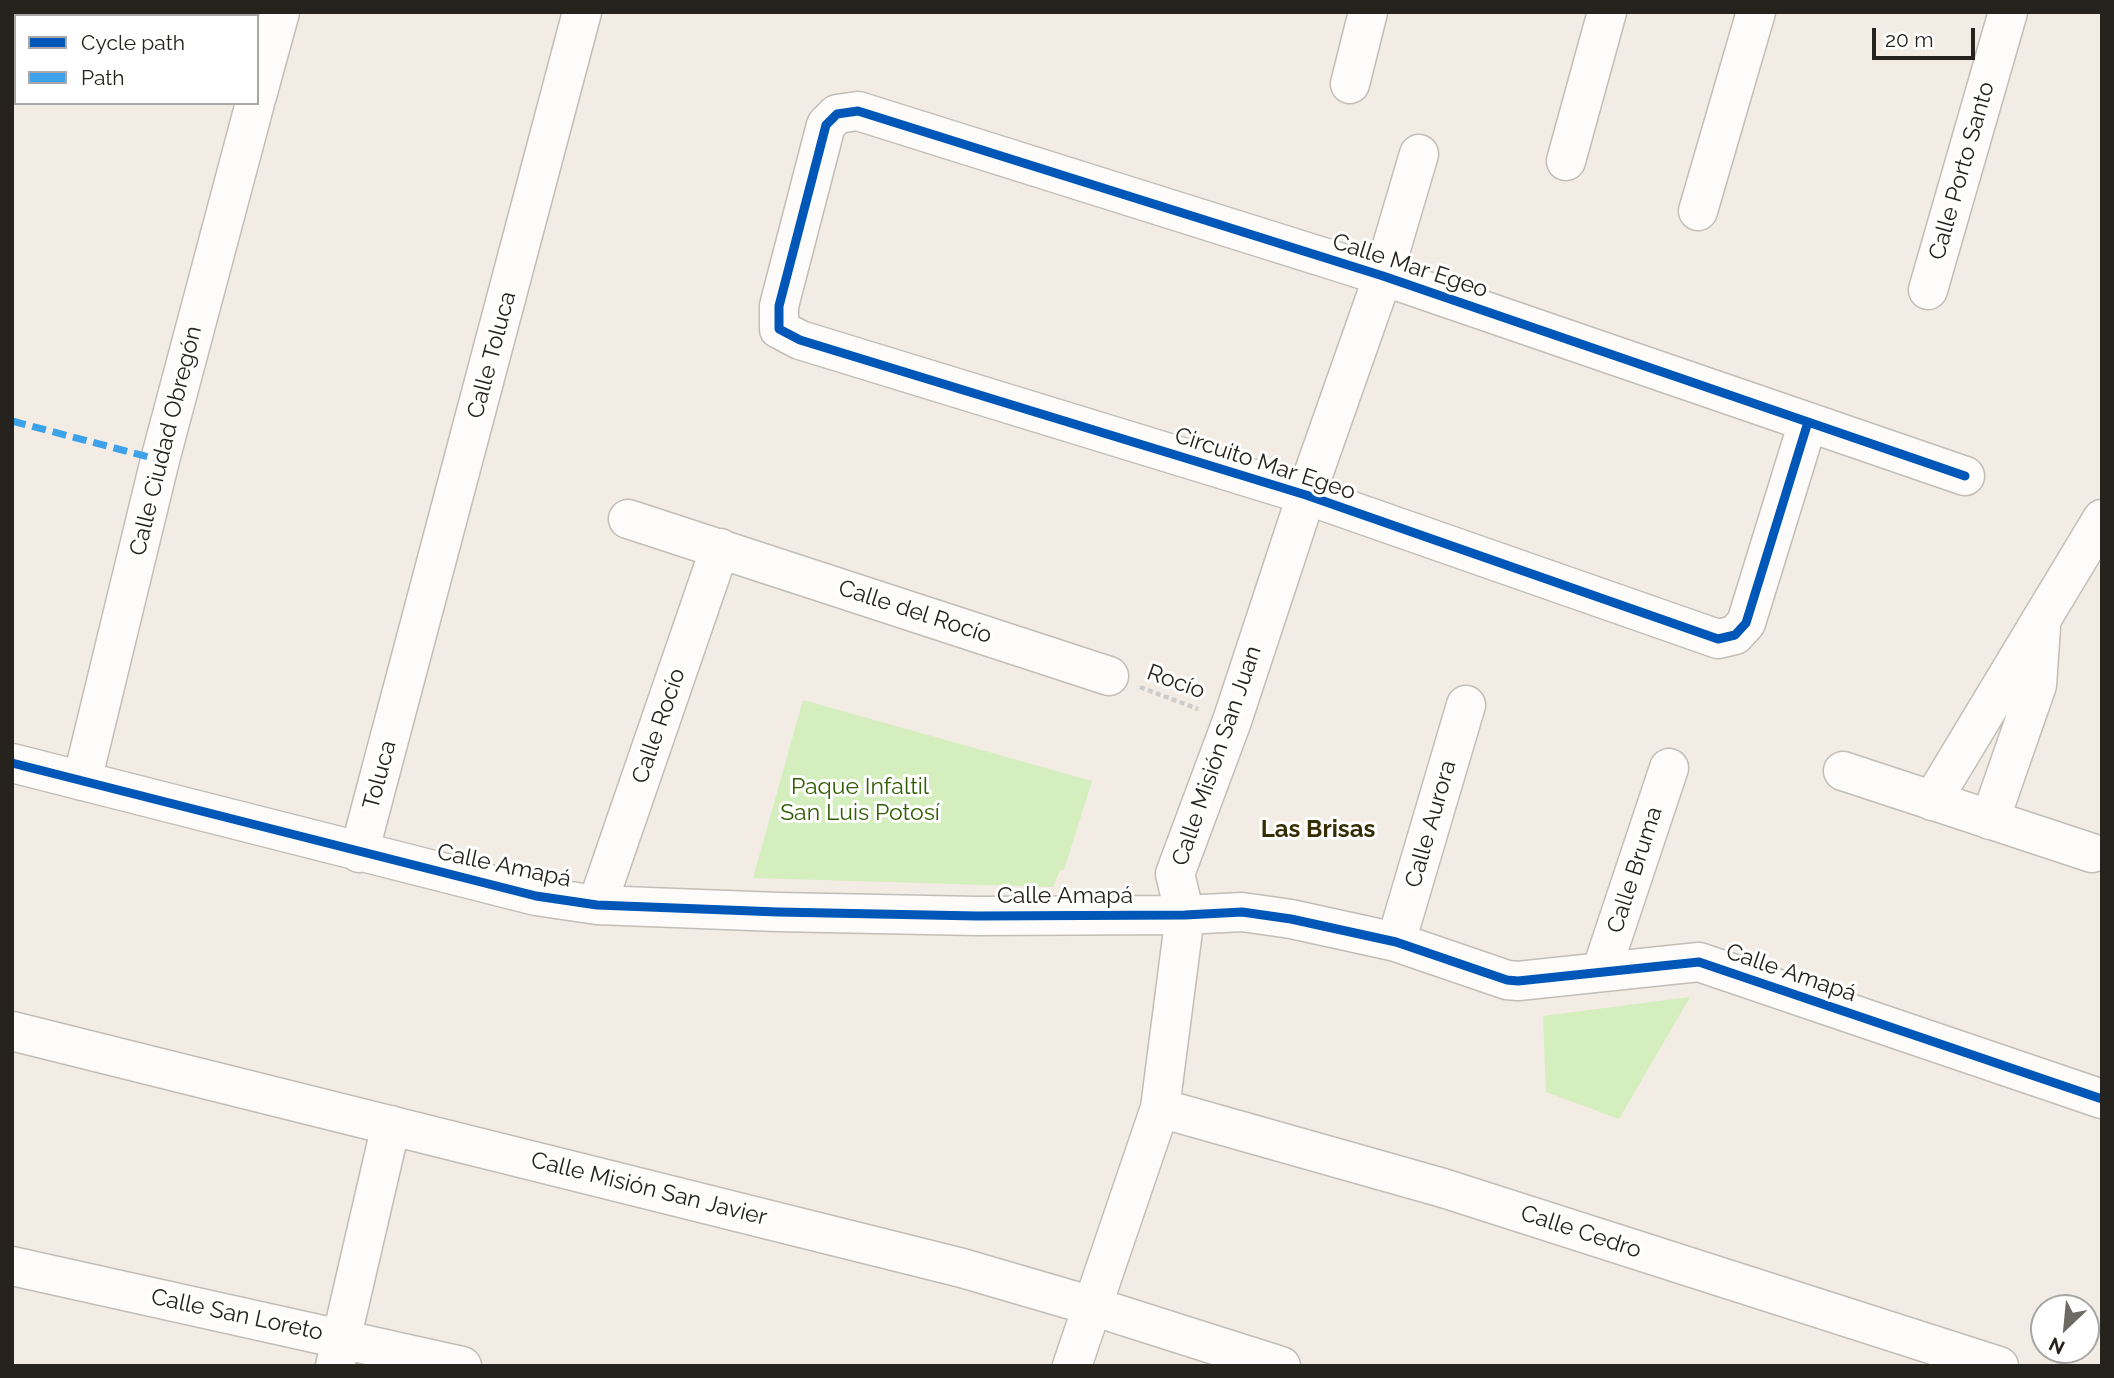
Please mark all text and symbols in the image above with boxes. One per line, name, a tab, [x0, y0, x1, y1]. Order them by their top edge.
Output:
legend	[14, 14, 259, 105]
scale bar	[1876, 14, 1979, 58]
text: 20 m	[1885, 27, 1933, 52]
text: Cycle path	[81, 30, 185, 55]
text: Path	[81, 65, 125, 90]
street label: Calle Porto Santo	[1923, 79, 2001, 263]
street label: Calle Mar Egeo	[1329, 228, 1491, 304]
street label: Calle Toluca	[462, 288, 522, 422]
street label: Calle Ciudad Obregón	[124, 323, 208, 559]
street label: Circuito Mar Egeo	[1171, 422, 1359, 506]
street label: Calle del Rocío	[835, 574, 995, 650]
street label: Calle Misión San Juan	[1166, 642, 1268, 870]
street label: Rocío	[1143, 659, 1209, 705]
street label: Calle Rocío	[626, 665, 692, 787]
street label: Toluca	[358, 738, 402, 812]
street label: Calle Aurora	[1400, 757, 1462, 891]
park label: Paque Infaltil San Luis Potosí	[780, 773, 940, 827]
street label: Calle Bruma	[1602, 803, 1668, 937]
district label: Las Brisas	[1261, 816, 1375, 844]
street label: Calle Amapá	[435, 838, 573, 894]
street label: Calle Amapá	[997, 882, 1133, 910]
street label: Calle Amapá	[1722, 938, 1860, 1008]
street label: Calle Misión San Javier	[528, 1146, 770, 1232]
street label: Calle Cedro	[1517, 1200, 1645, 1264]
street label: Calle San Loreto	[149, 1283, 325, 1347]
north arrow	[2030, 1294, 2100, 1364]
text: N	[2045, 1333, 2068, 1359]

